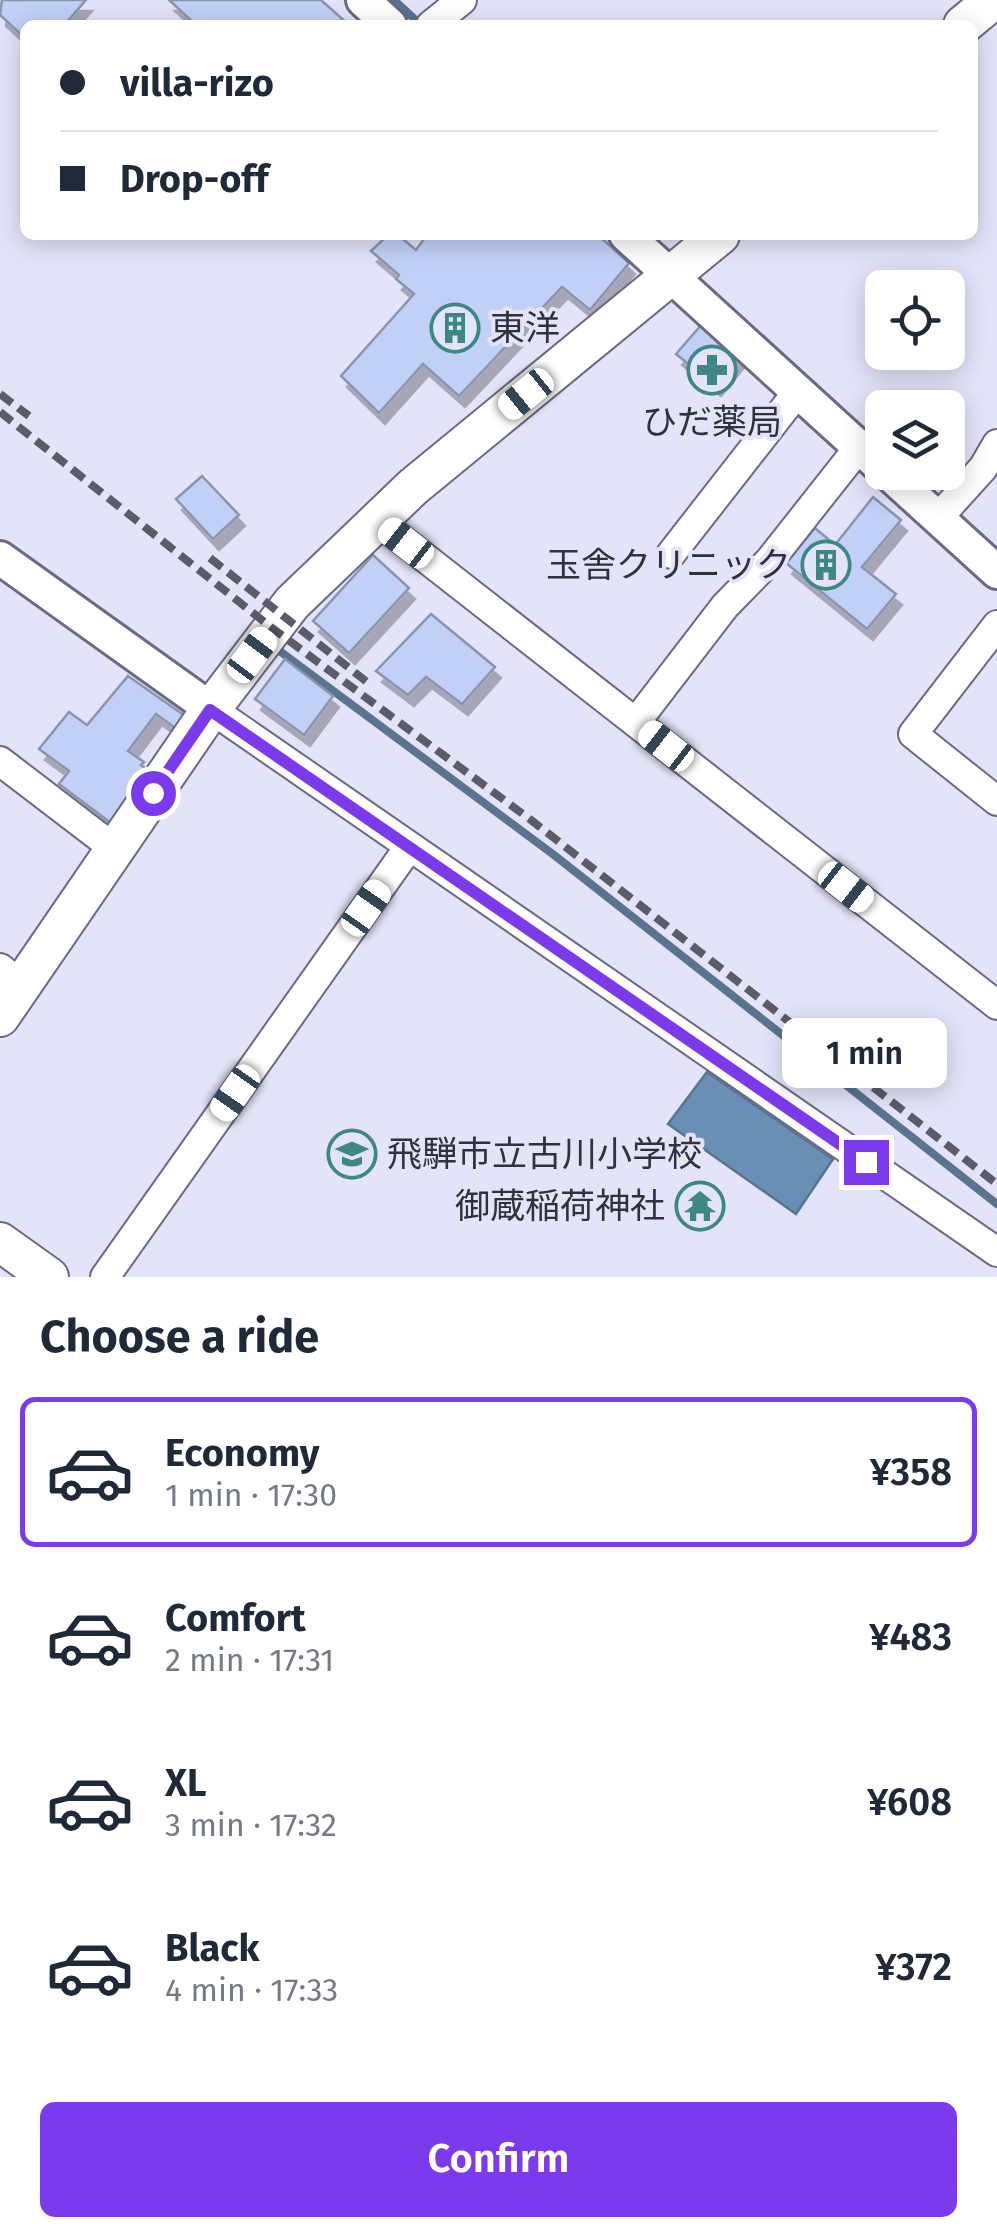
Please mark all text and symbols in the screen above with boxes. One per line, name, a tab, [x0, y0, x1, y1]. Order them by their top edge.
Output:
text: villa-rizo	[120, 60, 274, 106]
text: Drop-off	[120, 156, 268, 202]
map controls	[865, 270, 965, 490]
button: locate	[865, 270, 965, 370]
building icon: 東洋	[429, 302, 481, 354]
place label: 東洋	[490, 307, 560, 349]
pharmacy icon: ひだ薬局	[686, 344, 738, 396]
car	[493, 363, 559, 425]
button: layers	[865, 390, 965, 490]
place label: ひだ薬局	[642, 401, 782, 443]
car	[373, 513, 439, 573]
building icon: 玉舎クリニック	[800, 539, 852, 591]
place label: 玉舎クリニック	[546, 544, 791, 586]
car	[222, 622, 282, 688]
car	[633, 716, 699, 776]
route start	[131, 771, 176, 816]
car	[813, 857, 879, 917]
car	[337, 875, 395, 941]
callout: 1 min	[784, 1017, 948, 1087]
text: 1 min	[826, 1034, 903, 1072]
car	[206, 1060, 264, 1126]
school or university icon: 飛騨市立古川小学校	[326, 1128, 378, 1180]
place label: 飛騨市立古川小学校	[387, 1133, 702, 1175]
route end	[844, 1140, 889, 1185]
temple icon: 御蔵稲荷神社	[674, 1180, 726, 1232]
place label: 御蔵稲荷神社	[455, 1185, 665, 1227]
text: Choose a ride	[40, 1310, 319, 1364]
icon: car	[45, 1427, 135, 1517]
text: Economy	[165, 1430, 320, 1476]
text: ¥358	[870, 1449, 952, 1495]
text: 1 min · 17:30	[165, 1476, 337, 1514]
icon: car	[45, 1592, 135, 1682]
text: Comfort	[165, 1595, 306, 1641]
text: ¥483	[869, 1614, 952, 1660]
text: 2 min · 17:31	[165, 1641, 334, 1679]
icon: car	[45, 1757, 135, 1847]
text: XL	[165, 1760, 207, 1806]
text: ¥608	[867, 1779, 952, 1825]
text: 3 min · 17:32	[165, 1806, 337, 1844]
icon: car	[45, 1922, 135, 2012]
text: Black	[165, 1925, 260, 1971]
text: ¥372	[875, 1944, 952, 1990]
text: 4 min · 17:33	[165, 1971, 338, 2009]
button: Confirm	[40, 2102, 957, 2217]

